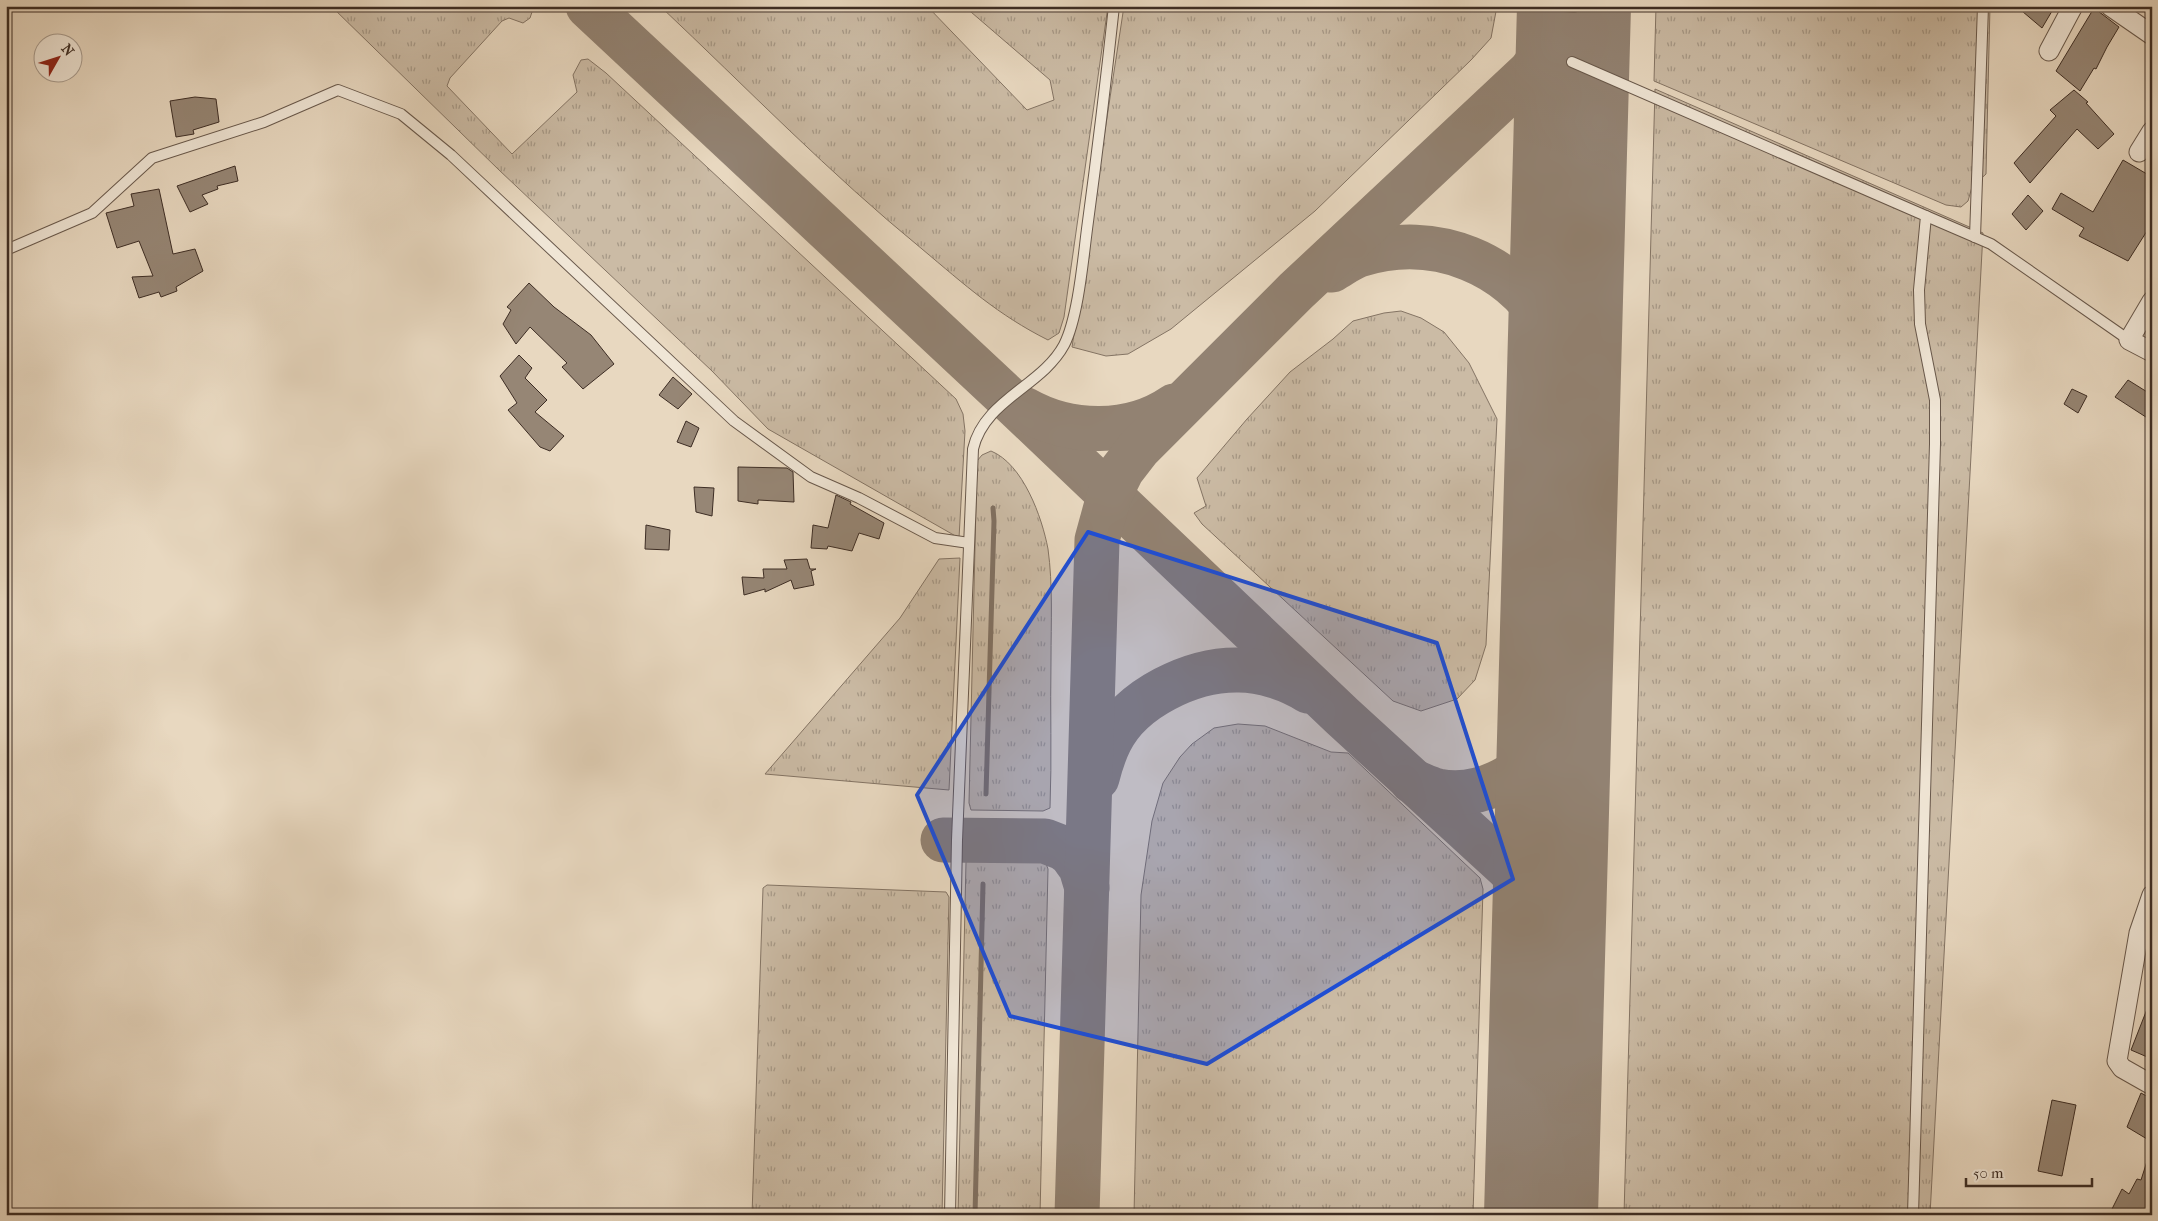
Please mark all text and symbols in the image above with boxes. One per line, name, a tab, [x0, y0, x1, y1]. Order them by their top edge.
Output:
north arrow	[32, 32, 82, 82]
text: N	[58, 41, 78, 60]
scale bar	[1966, 1156, 2092, 1188]
text: 50 m	[1973, 1164, 2004, 1182]

